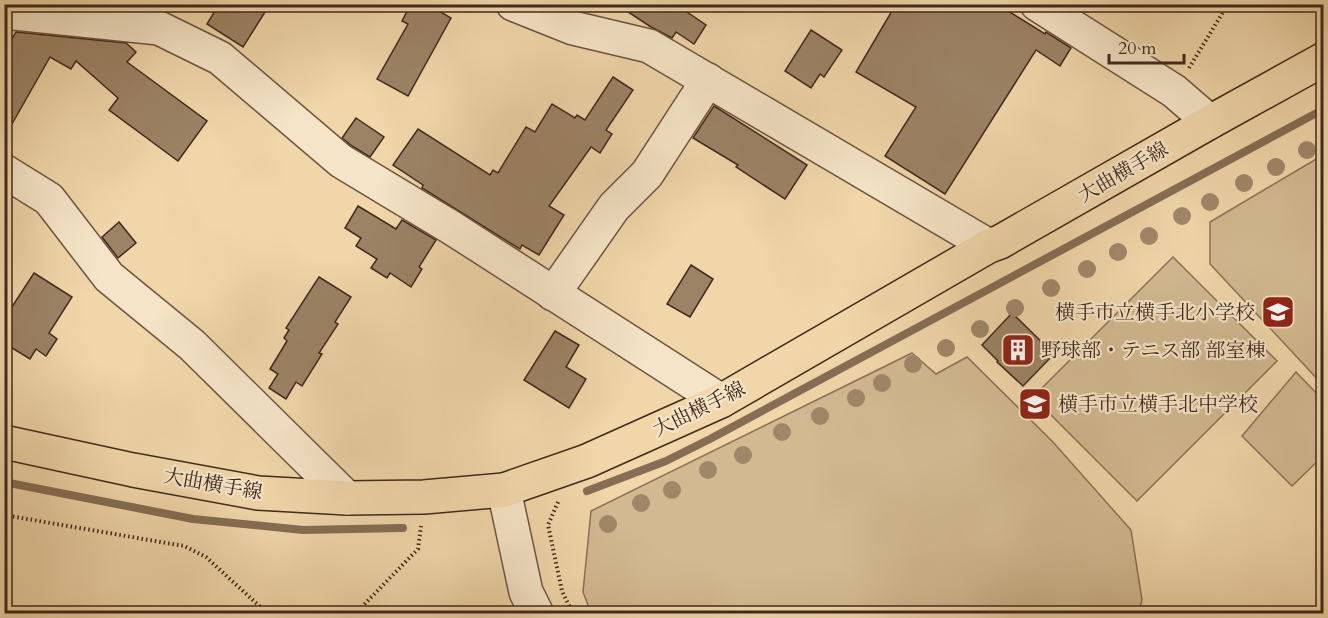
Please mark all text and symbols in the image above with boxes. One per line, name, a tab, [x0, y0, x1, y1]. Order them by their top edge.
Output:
scale bar	[1109, 27, 1184, 65]
text: 20 m	[1118, 36, 1157, 61]
street label: 大曲横手線	[1073, 135, 1173, 209]
school or university icon: 横手市立横手北小学校	[1260, 294, 1296, 330]
place label: 横手市立横手北小学校	[1055, 299, 1255, 326]
building icon: 野球部・テニス部 部室棟	[1000, 332, 1036, 368]
place label: 野球部・テニス部 部室棟	[1041, 337, 1266, 364]
street label: 大曲横手線	[648, 375, 750, 443]
school or university icon: 横手市立横手北中学校	[1017, 386, 1053, 422]
place label: 横手市立横手北中学校	[1058, 391, 1258, 418]
street label: 大曲横手線	[161, 462, 265, 506]

